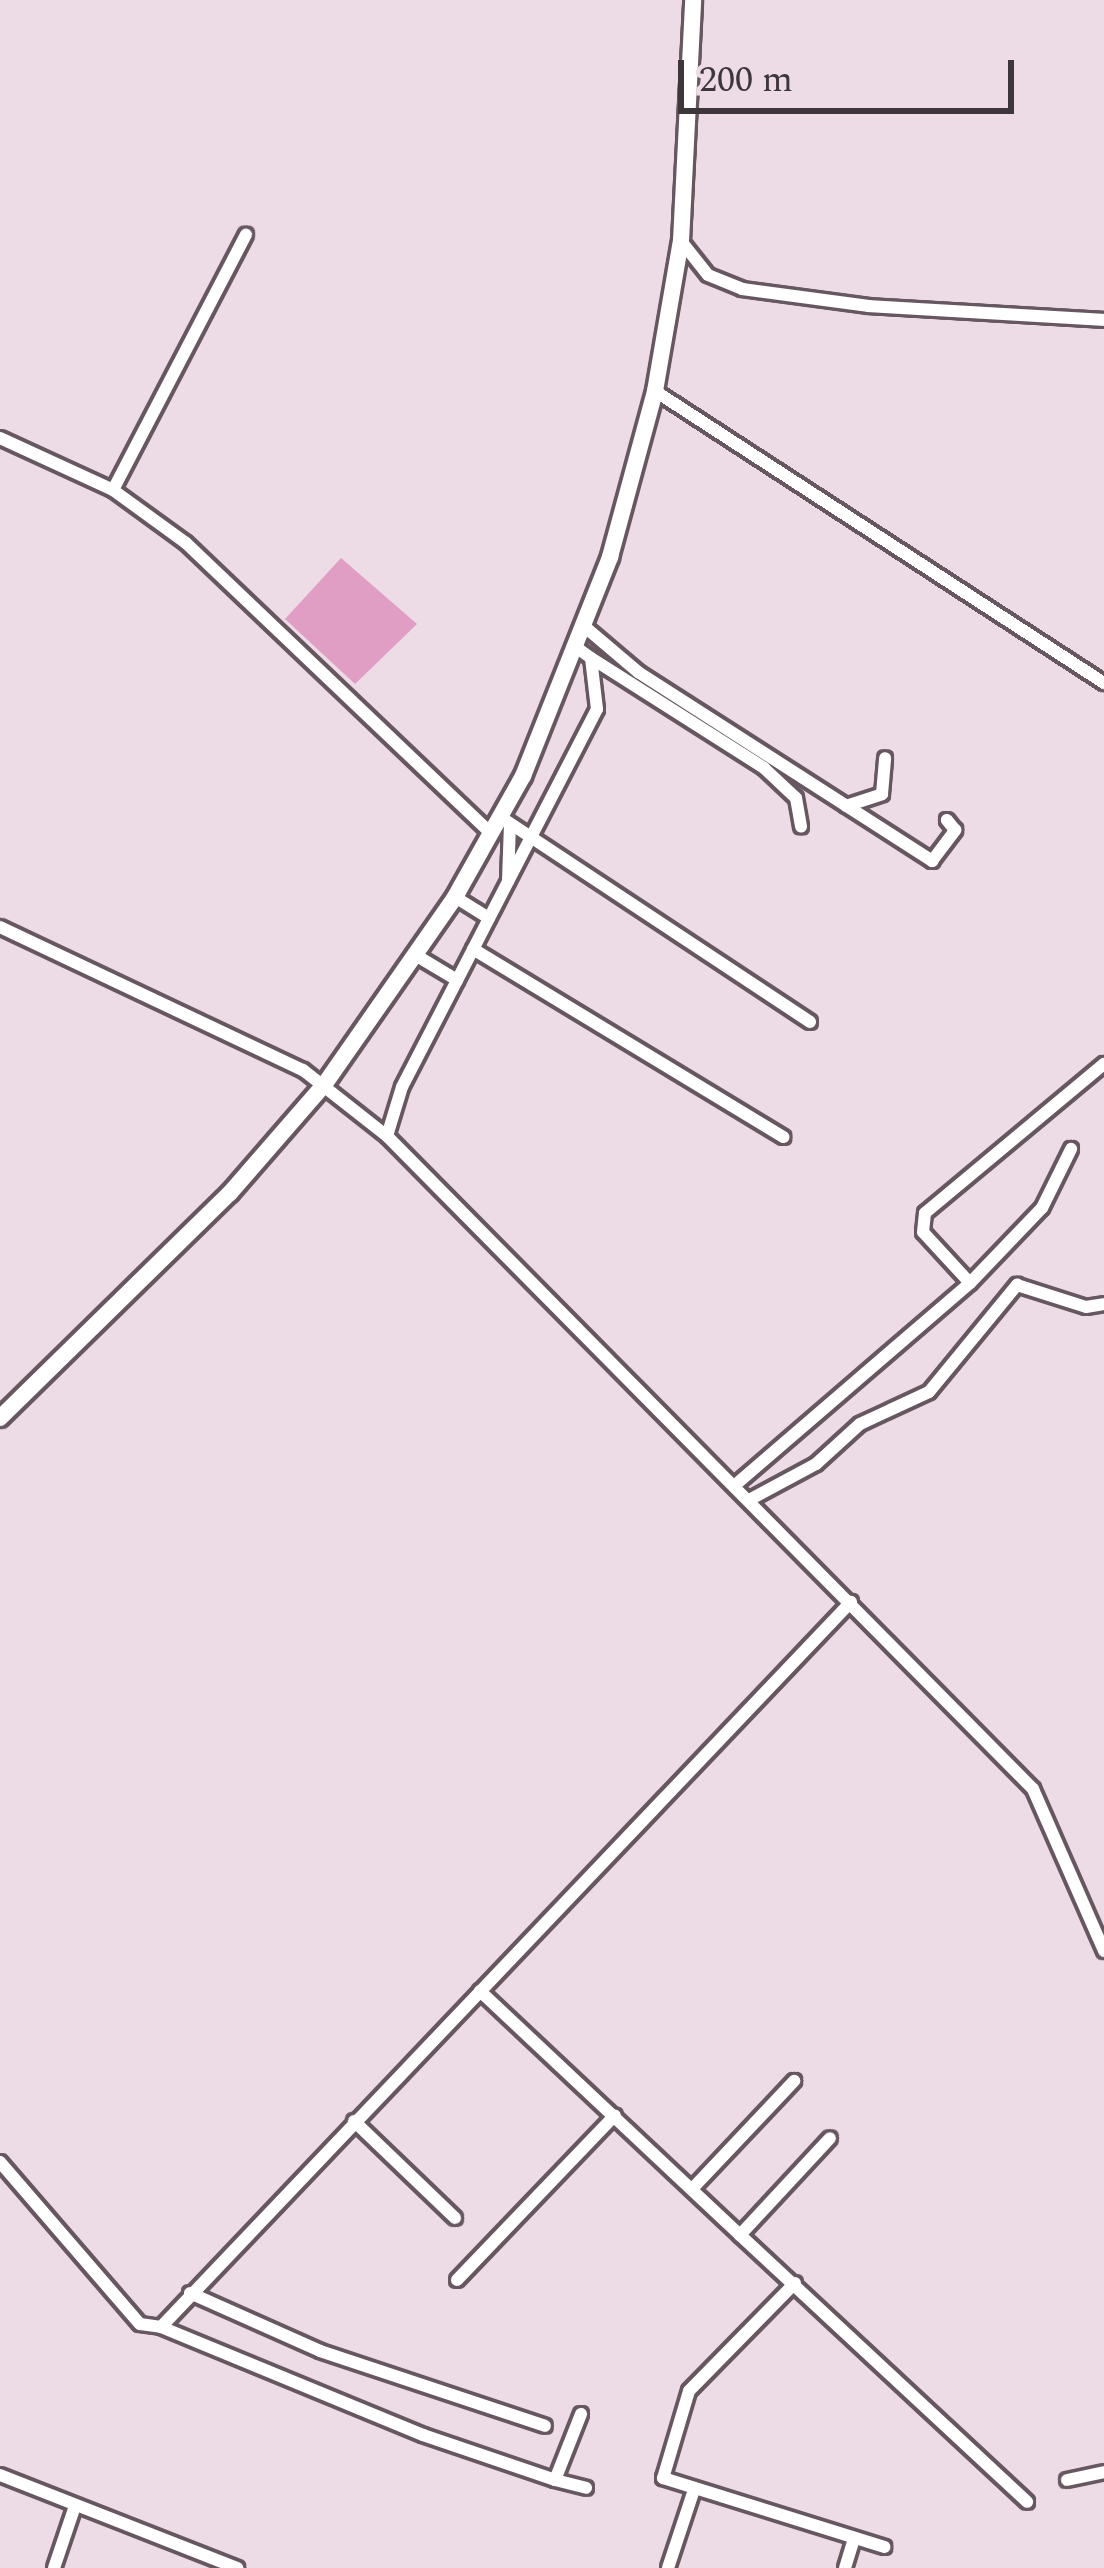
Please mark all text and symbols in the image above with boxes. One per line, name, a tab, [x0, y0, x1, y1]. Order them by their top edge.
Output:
scale bar	[684, 36, 1020, 110]
text: 200 m	[699, 53, 793, 108]

